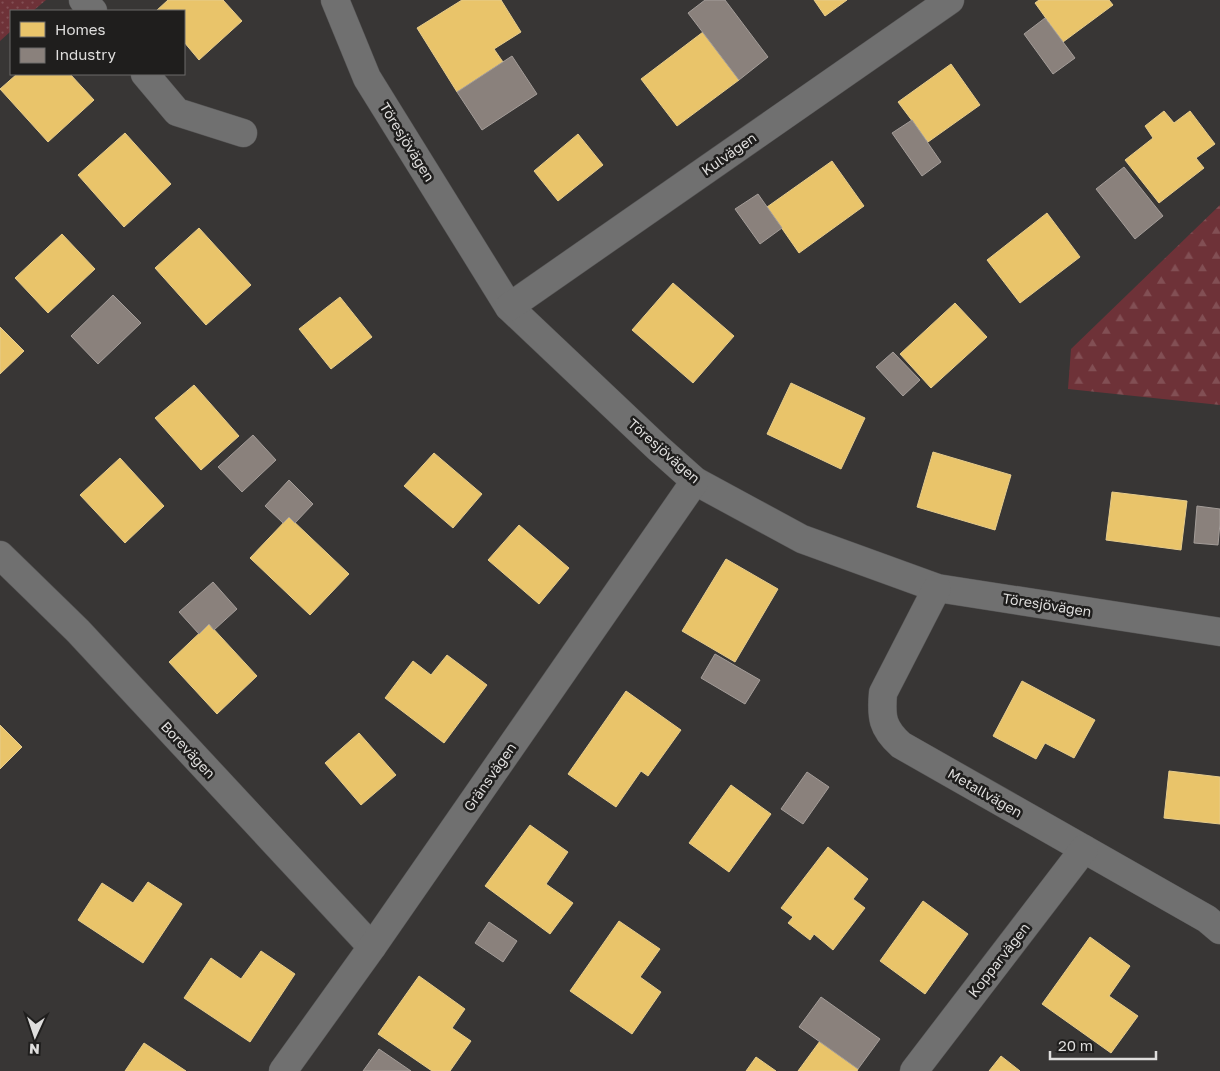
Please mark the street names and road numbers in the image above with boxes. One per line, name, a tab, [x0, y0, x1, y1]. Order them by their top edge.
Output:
street label: Töresjövägen	[376, 99, 438, 184]
street label: Kulvägen	[698, 129, 759, 179]
street label: Töresjövägen	[625, 415, 704, 486]
street label: Töresjövägen	[1001, 589, 1093, 620]
street label: Borevägen	[158, 718, 219, 782]
street label: Gränsvägen	[460, 739, 519, 814]
street label: Metallvägen	[945, 764, 1026, 821]
street label: Kopparvägen	[964, 919, 1033, 1000]

